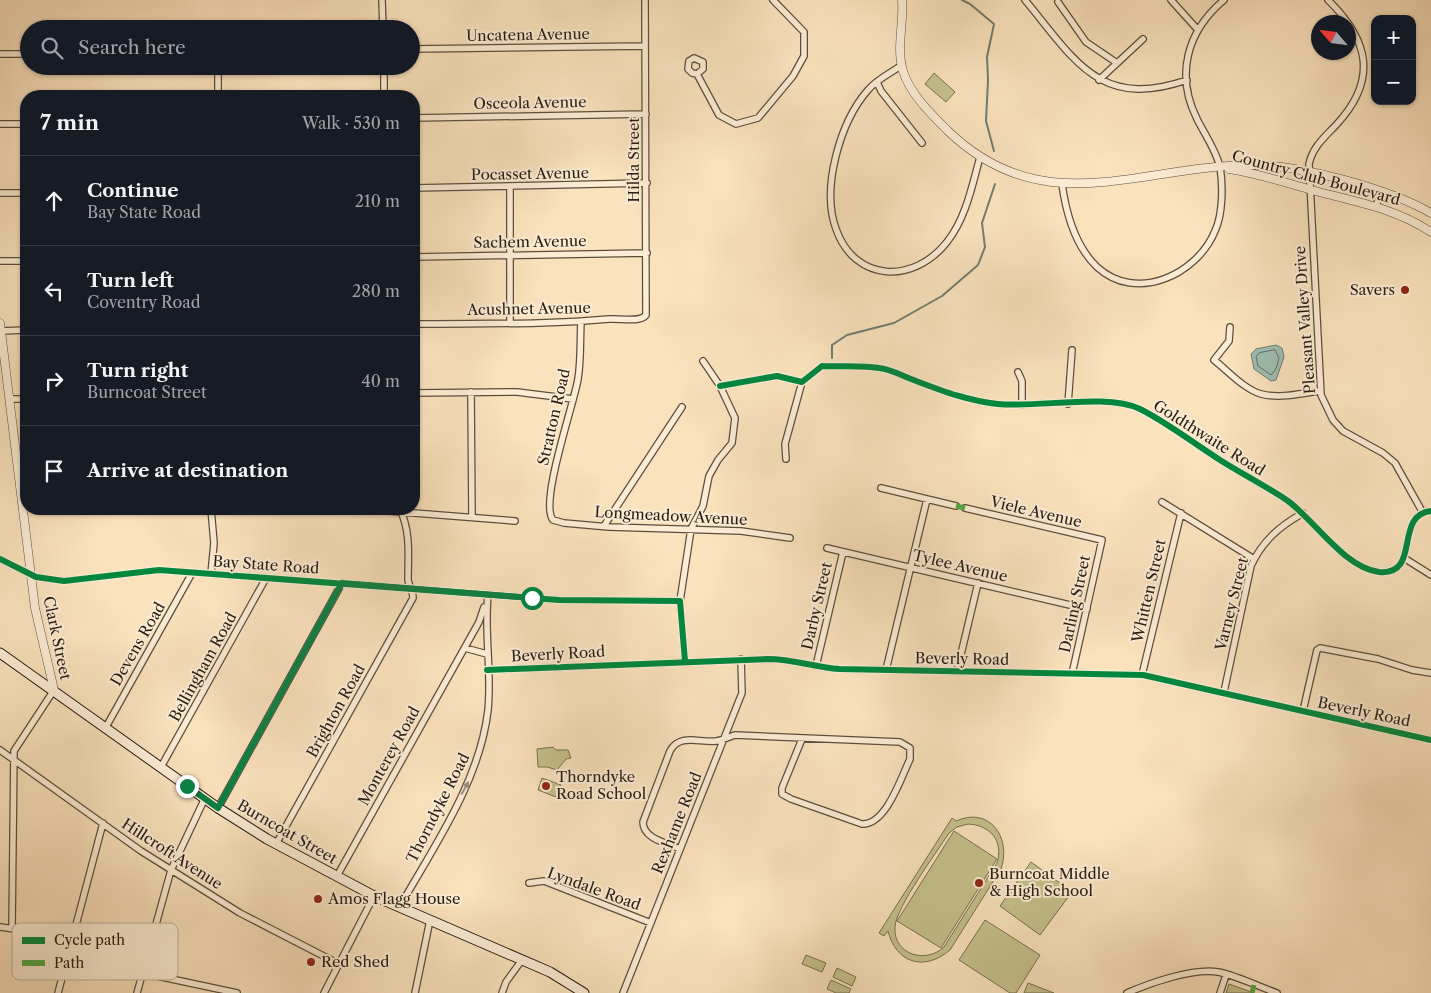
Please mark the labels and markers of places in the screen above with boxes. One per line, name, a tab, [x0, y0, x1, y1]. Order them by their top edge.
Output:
place label: Savers	[1350, 280, 1395, 299]
marker: Savers	[1399, 284, 1411, 296]
place label: Thorndyke Road School	[556, 767, 647, 803]
marker: Thorndyke Road School	[540, 780, 552, 792]
place label: Burncoat Middle & High School	[989, 864, 1110, 900]
marker: Burncoat Middle & High School	[973, 877, 985, 889]
place label: Amos Flagg House	[327, 889, 461, 908]
marker: Amos Flagg House	[312, 893, 324, 905]
place label: Red Shed	[321, 952, 389, 971]
marker: Red Shed	[305, 956, 317, 968]

